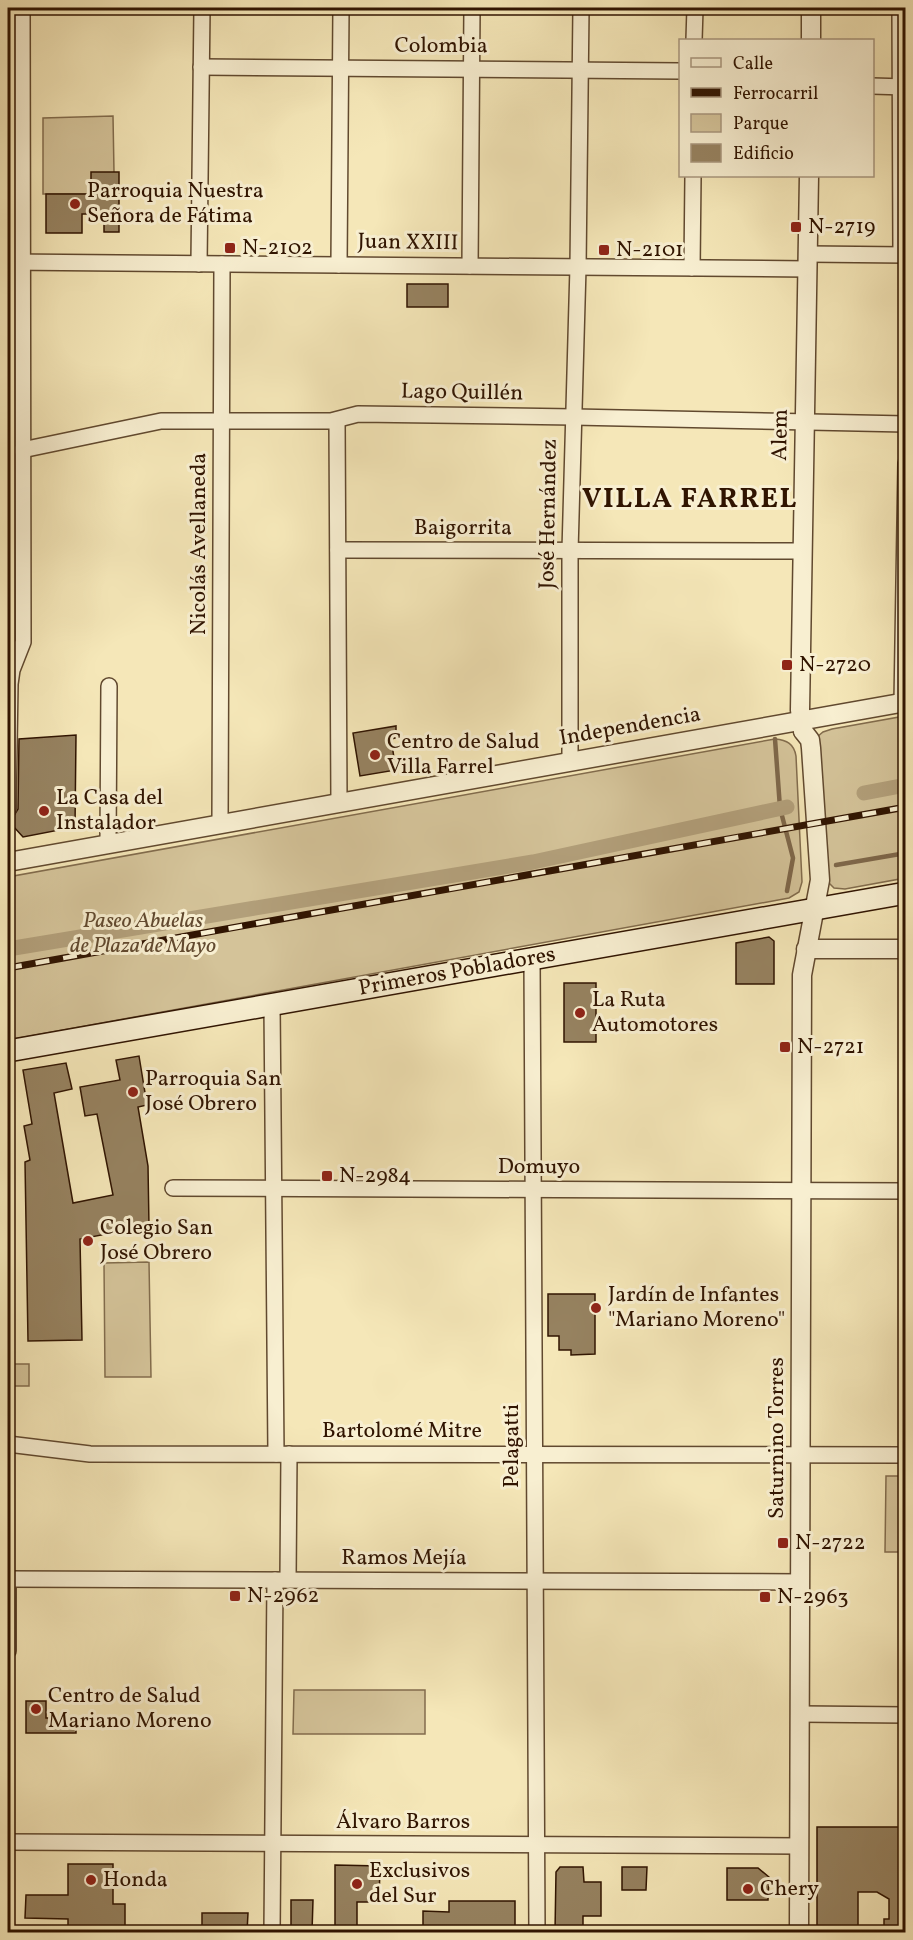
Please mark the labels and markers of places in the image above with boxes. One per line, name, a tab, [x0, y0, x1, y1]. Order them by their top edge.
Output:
place label: Parroquia Nuestra Señora de Fátima	[87, 176, 264, 232]
marker: Parroquia Nuestra Señora de Fátima	[68, 197, 82, 211]
place label: N-2719	[808, 212, 875, 243]
marker: N-2719	[789, 220, 803, 234]
place label: N-2102	[242, 233, 313, 264]
place label: N-2101	[616, 235, 684, 266]
marker: N-2102	[223, 241, 237, 255]
marker: N-2101	[597, 243, 611, 257]
place label: N-2720	[799, 650, 871, 681]
marker: N-2720	[780, 658, 794, 672]
place label: Centro de Salud Villa Farrel	[387, 727, 540, 783]
marker: Centro de Salud Villa Farrel	[368, 748, 382, 762]
place label: La Casa del Instalador	[56, 783, 163, 839]
marker: La Casa del Instalador	[37, 804, 51, 818]
place label: La Ruta Automotores	[592, 985, 718, 1041]
marker: La Ruta Automotores	[573, 1006, 587, 1020]
place label: N-2721	[797, 1032, 864, 1063]
marker: N-2721	[778, 1040, 792, 1054]
place label: Parroquia San José Obrero	[145, 1064, 282, 1120]
marker: Parroquia San José Obrero	[126, 1085, 140, 1099]
place label: N-2984	[339, 1161, 411, 1192]
marker: N-2984	[320, 1169, 334, 1183]
place label: Colegio San José Obrero	[100, 1213, 213, 1269]
marker: Colegio San José Obrero	[81, 1234, 95, 1248]
place label: Jardín de Infantes "Mariano Moreno"	[608, 1280, 785, 1336]
marker: Jardín de Infantes "Mariano Moreno"	[589, 1301, 603, 1315]
place label: N-2722	[795, 1528, 866, 1559]
marker: N-2722	[776, 1536, 790, 1550]
place label: N-2962	[247, 1581, 319, 1612]
place label: N-2963	[777, 1582, 849, 1613]
marker: N-2962	[228, 1589, 242, 1603]
marker: N-2963	[758, 1590, 772, 1604]
place label: Centro de Salud Mariano Moreno	[48, 1681, 212, 1737]
marker: Centro de Salud Mariano Moreno	[29, 1702, 43, 1716]
place label: Exclusivos del Sur	[369, 1856, 470, 1912]
place label: Honda	[103, 1865, 168, 1896]
marker: Honda	[84, 1873, 98, 1887]
place label: Chery	[760, 1874, 819, 1905]
marker: Exclusivos del Sur	[350, 1877, 364, 1891]
marker: Chery	[741, 1882, 755, 1896]

